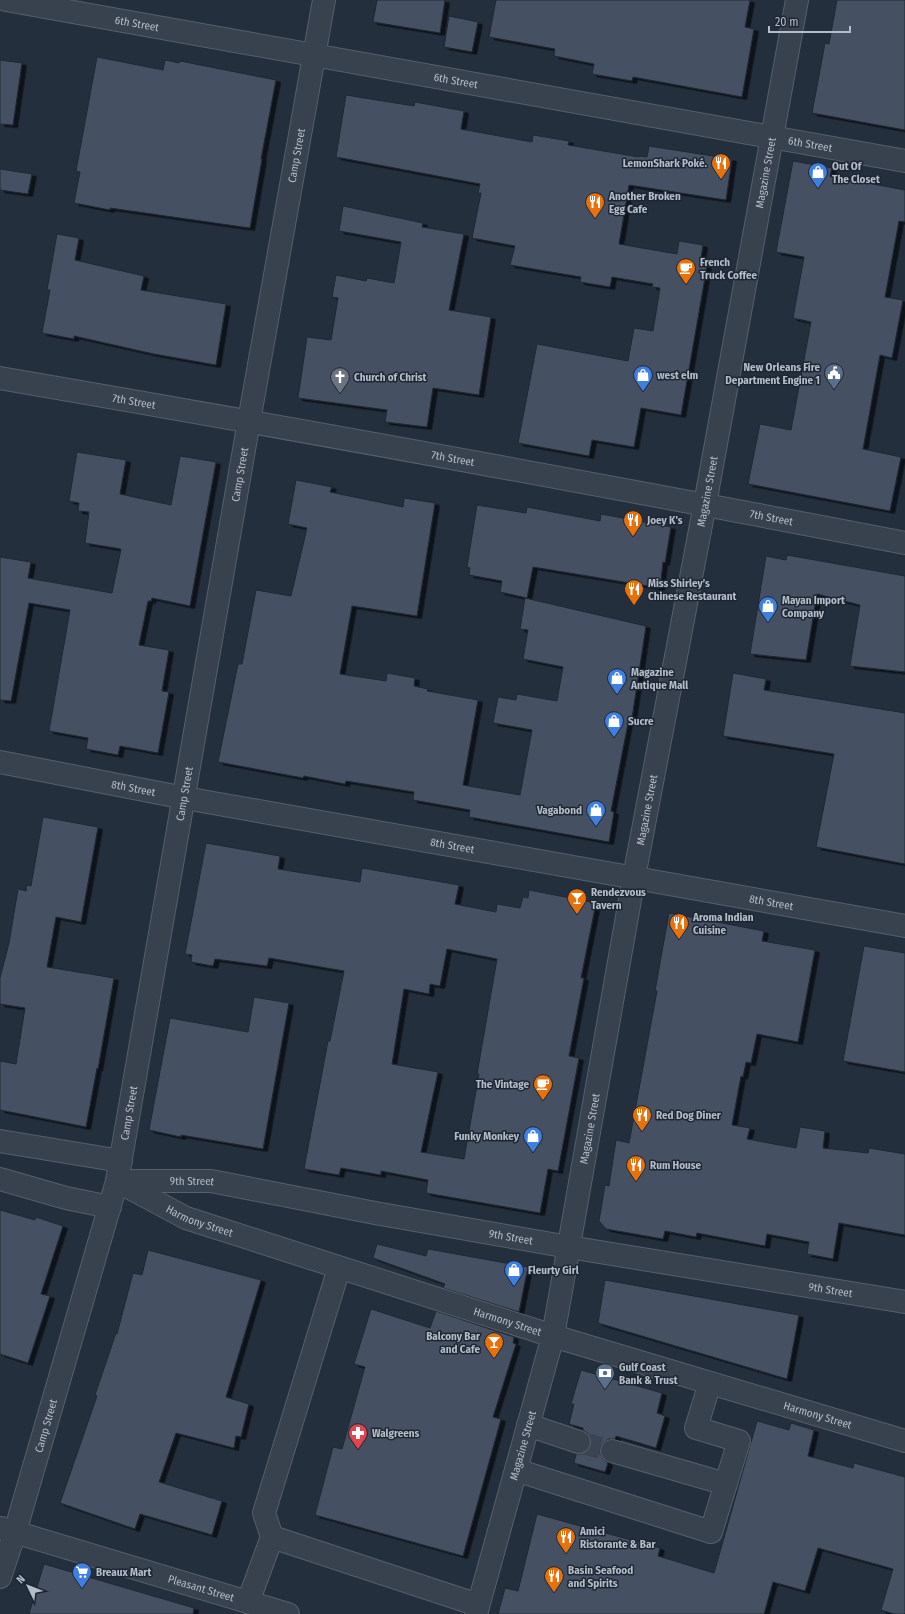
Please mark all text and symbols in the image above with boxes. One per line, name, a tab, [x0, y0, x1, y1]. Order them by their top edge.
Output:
scale bar	[769, 8, 850, 34]
street label: 6th Street	[114, 14, 160, 34]
text: 20 m	[775, 15, 799, 29]
street label: 6th Street	[433, 71, 479, 91]
street label: Camp Street	[286, 127, 308, 184]
street label: 6th Street	[787, 134, 834, 155]
street label: Magazine Street	[753, 136, 779, 209]
restaurant icon: LemonShark Poké.	[710, 152, 732, 180]
place label: LemonShark Poké.	[623, 157, 707, 170]
place label: Out Of The Closet	[832, 160, 880, 186]
shop icon: Out Of The Closet	[807, 161, 829, 189]
place label: Another Broken Egg Cafe	[608, 190, 681, 216]
restaurant icon: Another Broken Egg Cafe	[584, 191, 606, 219]
place label: French Truck Coffee	[700, 256, 758, 282]
cafe icon: French Truck Coffee	[675, 257, 697, 285]
place label: New Orleans Fire Department Engine 1	[725, 361, 820, 387]
public building icon: New Orleans Fire Department Engine 1	[823, 362, 845, 390]
shop icon: west elm	[632, 364, 654, 392]
church icon: Church of Christ	[329, 366, 351, 394]
place label: west elm	[657, 369, 698, 382]
place label: Church of Christ	[354, 371, 427, 384]
street label: 7th Street	[111, 392, 157, 412]
street label: Camp Street	[229, 446, 251, 503]
street label: 7th Street	[430, 448, 476, 469]
street label: Magazine Street	[695, 455, 721, 528]
street label: 7th Street	[749, 508, 794, 528]
restaurant icon: Joey K's	[622, 509, 644, 537]
place label: Joey K's	[646, 514, 683, 527]
place label: Miss Shirley’s Chinese Restaurant	[648, 577, 737, 603]
restaurant icon: Miss Shirley’s Chinese Restaurant	[623, 578, 645, 606]
place label: Mayan Import Company	[782, 594, 845, 620]
shop icon: Mayan Import Company	[757, 595, 779, 623]
place label: Magazine Antique Mall	[630, 666, 689, 692]
shop icon: Magazine Antique Mall	[606, 667, 628, 695]
shop icon: Sucre	[603, 710, 625, 738]
place label: Sucre	[628, 715, 654, 728]
street label: Camp Street	[174, 765, 196, 822]
street label: Magazine Street	[634, 773, 660, 846]
street label: 8th Street	[110, 778, 157, 799]
shop icon: Vagabond	[585, 799, 607, 827]
place label: Vagabond	[536, 804, 582, 817]
street label: 8th Street	[429, 836, 476, 856]
place label: Rendezvous Tavern	[591, 886, 646, 912]
bar icon: Rendezvous Tavern	[566, 887, 588, 915]
street label: 8th Street	[748, 892, 795, 913]
place label: Aroma Indian Cuisine	[692, 911, 754, 937]
restaurant icon: Aroma Indian Cuisine	[668, 912, 690, 940]
cafe icon: The Vintage	[532, 1073, 554, 1101]
place label: The Vintage	[476, 1078, 529, 1091]
street label: Camp Street	[118, 1085, 140, 1141]
street label: Magazine Street	[577, 1092, 603, 1165]
restaurant icon: Red Dog Diner	[631, 1104, 653, 1132]
place label: Red Dog Diner	[656, 1109, 722, 1122]
shop icon: Funky Monkey	[522, 1125, 544, 1153]
place label: Funky Monkey	[454, 1130, 520, 1143]
restaurant icon: Rum House	[625, 1154, 647, 1182]
place label: Rum House	[650, 1159, 702, 1172]
street label: 9th Street	[170, 1175, 216, 1189]
street label: Harmony Street	[164, 1203, 235, 1240]
street label: 9th Street	[488, 1227, 534, 1248]
shop icon: Fleurty Girl	[503, 1259, 525, 1287]
place label: Fleurty Girl	[528, 1264, 580, 1277]
street label: 9th Street	[807, 1280, 854, 1300]
street label: Harmony Street	[472, 1305, 543, 1339]
place label: Balcony Bar and Cafe	[426, 1330, 481, 1356]
bar icon: Balcony Bar and Cafe	[483, 1331, 505, 1359]
place label: Gulf Coast Bank & Trust	[619, 1361, 678, 1387]
bank icon: Gulf Coast Bank & Trust	[594, 1362, 616, 1390]
street label: Camp Street	[32, 1397, 60, 1454]
street label: Harmony Street	[782, 1399, 854, 1432]
street label: Magazine Street	[507, 1409, 539, 1482]
pharmacy icon: Walgreens	[347, 1422, 369, 1450]
place label: Walgreens	[372, 1427, 420, 1440]
place label: Amici Ristorante & Bar	[579, 1525, 656, 1551]
restaurant icon: Amici Ristorante & Bar	[555, 1526, 577, 1554]
supermarket icon: Breaux Mart	[71, 1561, 93, 1589]
place label: Basin Seafood and Spirits	[568, 1564, 633, 1590]
restaurant icon: Basin Seafood and Spirits	[543, 1565, 565, 1593]
north arrow	[8, 1566, 48, 1606]
place label: Breaux Mart	[96, 1566, 151, 1579]
street label: Pleasant Street	[166, 1572, 236, 1605]
text: N	[14, 1573, 28, 1586]

